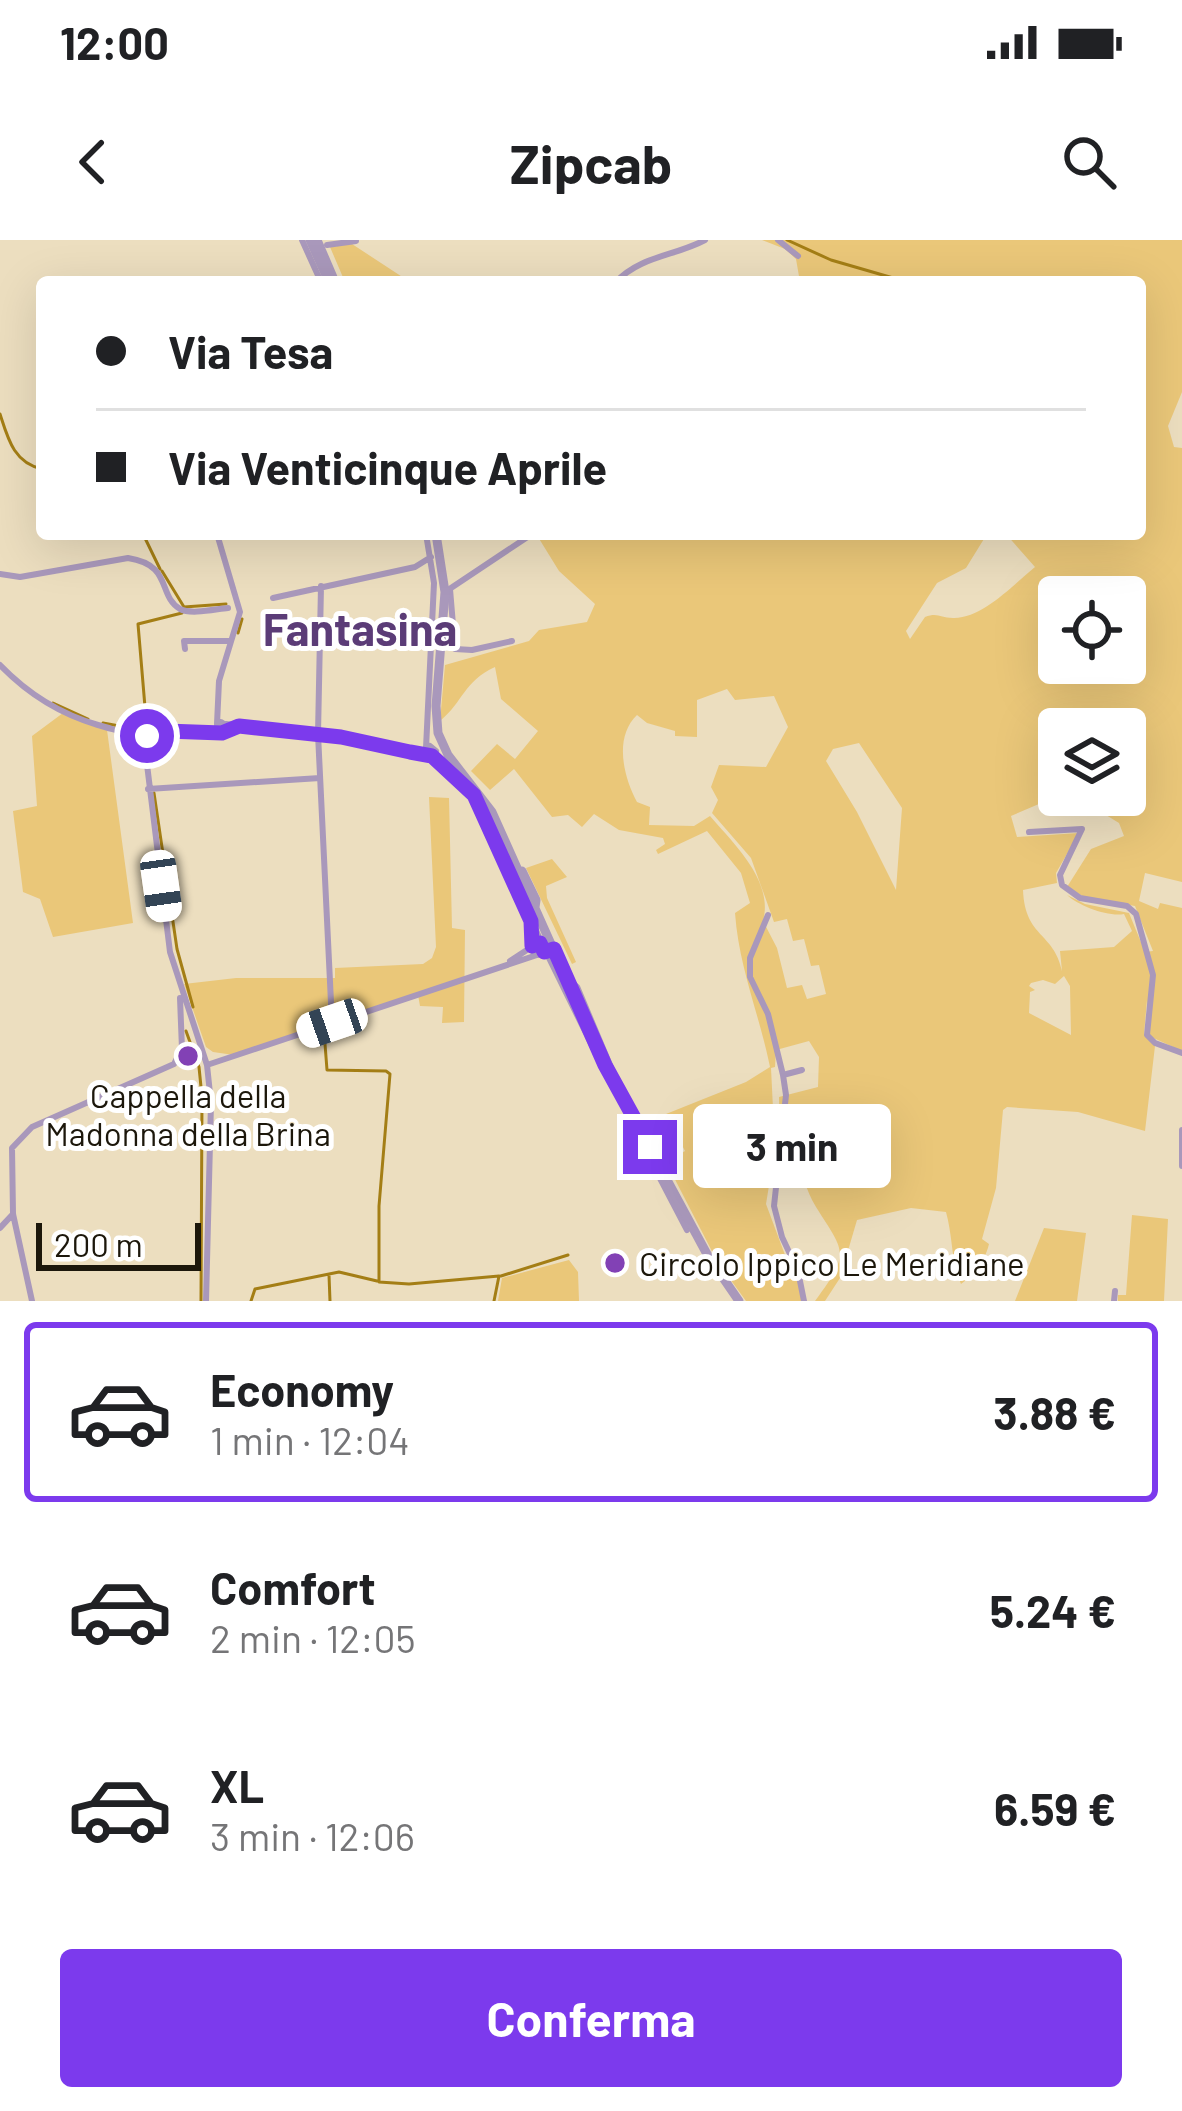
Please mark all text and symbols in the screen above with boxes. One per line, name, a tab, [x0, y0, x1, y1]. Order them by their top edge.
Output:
text: 12:00	[60, 15, 169, 69]
icon: back	[60, 129, 126, 195]
icon: search	[1056, 129, 1122, 195]
text: Zipcab	[510, 130, 672, 195]
text: Via Tesa	[168, 324, 333, 378]
text: Via Venticinque Aprile	[168, 440, 607, 494]
map controls	[1038, 576, 1146, 816]
button: locate	[1038, 576, 1146, 684]
district label: Fantasina	[263, 601, 457, 655]
button: layers	[1038, 708, 1146, 816]
route start	[120, 709, 174, 763]
car	[138, 848, 184, 924]
car	[292, 994, 372, 1052]
marker: Cappella della Madonna della Brina	[175, 1043, 201, 1069]
place label: Cappella della Madonna della Brina	[45, 1075, 331, 1153]
callout: 3 min	[692, 1105, 890, 1189]
route end	[623, 1120, 677, 1174]
text: 3 min	[746, 1122, 838, 1169]
scale bar	[36, 1217, 201, 1270]
text: 200 m	[54, 1224, 143, 1264]
place label: Circolo Ippico Le Meridiane	[639, 1243, 1025, 1283]
marker: Circolo Ippico Le Meridiane	[602, 1250, 628, 1276]
icon: car	[66, 1358, 174, 1466]
text: Economy	[210, 1362, 394, 1416]
text: 3.88 €	[993, 1385, 1116, 1439]
text: 1 min · 12:04	[210, 1416, 410, 1463]
icon: car	[66, 1556, 174, 1664]
text: Comfort	[210, 1560, 376, 1614]
text: 5.24 €	[990, 1583, 1116, 1637]
text: 2 min · 12:05	[210, 1614, 416, 1661]
icon: car	[66, 1754, 174, 1862]
text: XL	[210, 1758, 264, 1812]
text: 6.59 €	[994, 1781, 1116, 1835]
text: 3 min · 12:06	[210, 1812, 415, 1859]
button: Conferma	[60, 1949, 1122, 2087]

